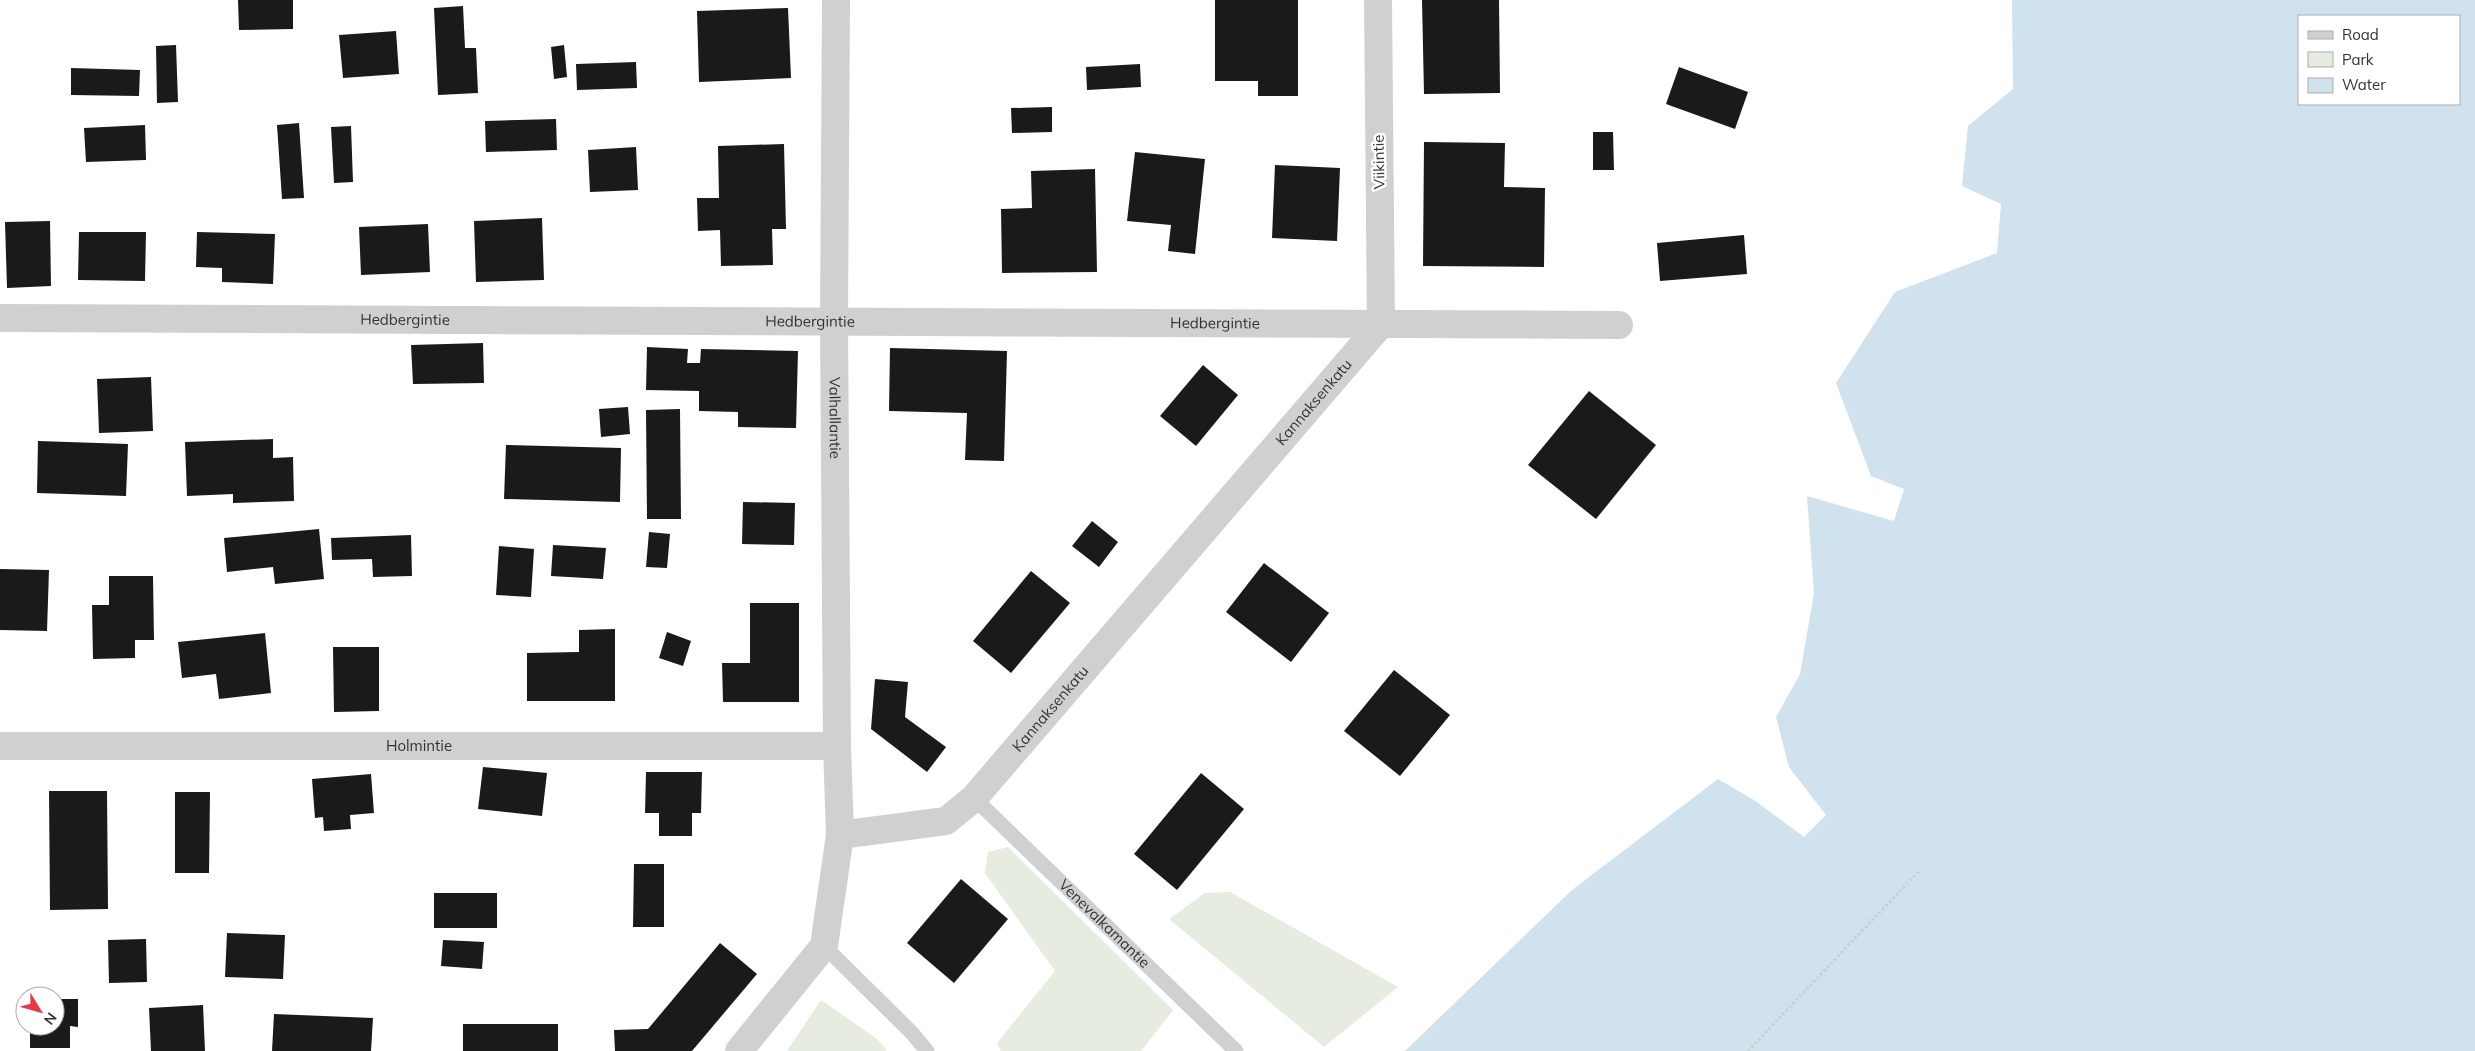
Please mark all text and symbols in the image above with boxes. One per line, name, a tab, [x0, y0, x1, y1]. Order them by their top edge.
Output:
legend	[2298, 15, 2460, 105]
text: Road	[2342, 25, 2379, 44]
text: Park	[2342, 50, 2374, 69]
text: Water	[2342, 75, 2386, 94]
street label: Viikintie	[1369, 135, 1388, 190]
street label: Hedbergintie	[360, 310, 450, 329]
street label: Hedbergintie	[765, 311, 855, 331]
street label: Hedbergintie	[1170, 313, 1260, 332]
street label: Kannaksenkatu	[1271, 355, 1356, 449]
street label: Valhallantie	[825, 377, 845, 459]
street label: Kannaksenkatu	[1008, 661, 1093, 756]
street label: Holmintie	[386, 736, 452, 755]
street label: Venevalkamantie	[1055, 875, 1154, 972]
north arrow	[15, 986, 65, 1036]
text: N	[40, 1009, 61, 1028]

